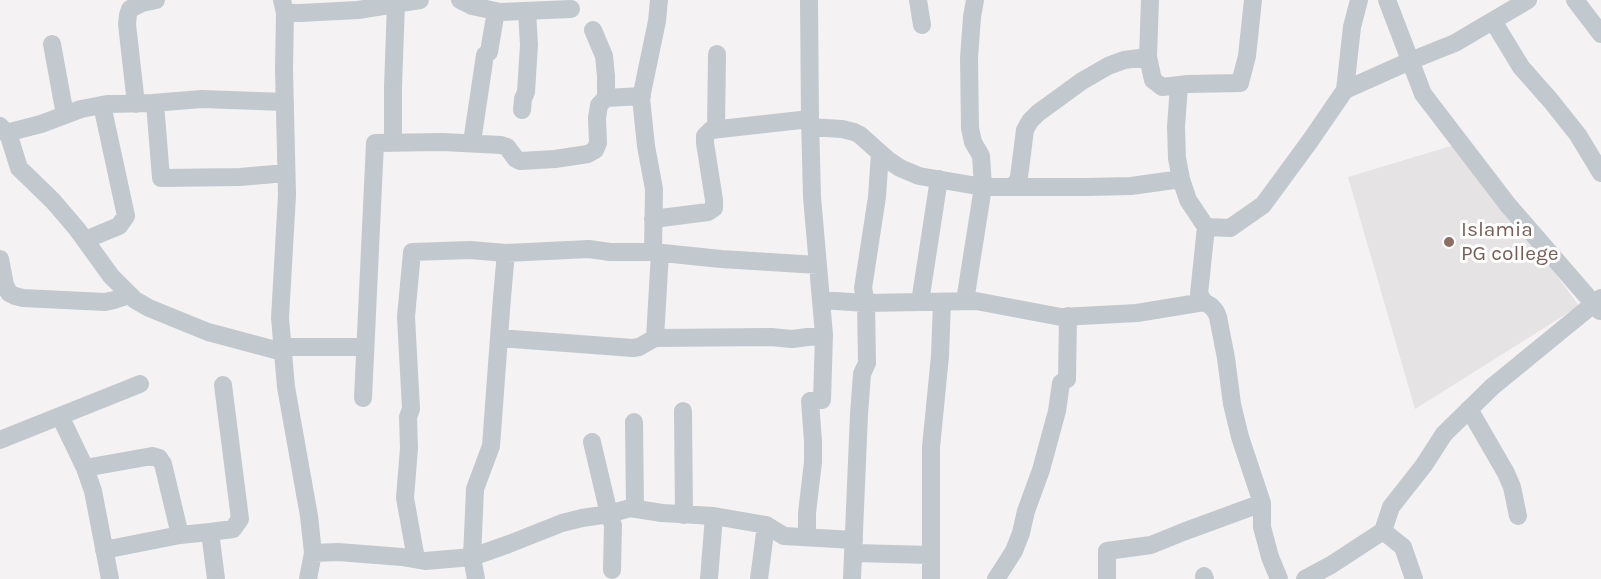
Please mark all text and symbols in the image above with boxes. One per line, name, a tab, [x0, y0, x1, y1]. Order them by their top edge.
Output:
place label: Islamia PG college	[1461, 217, 1559, 267]
marker: Islamia PG college	[1442, 235, 1456, 249]

